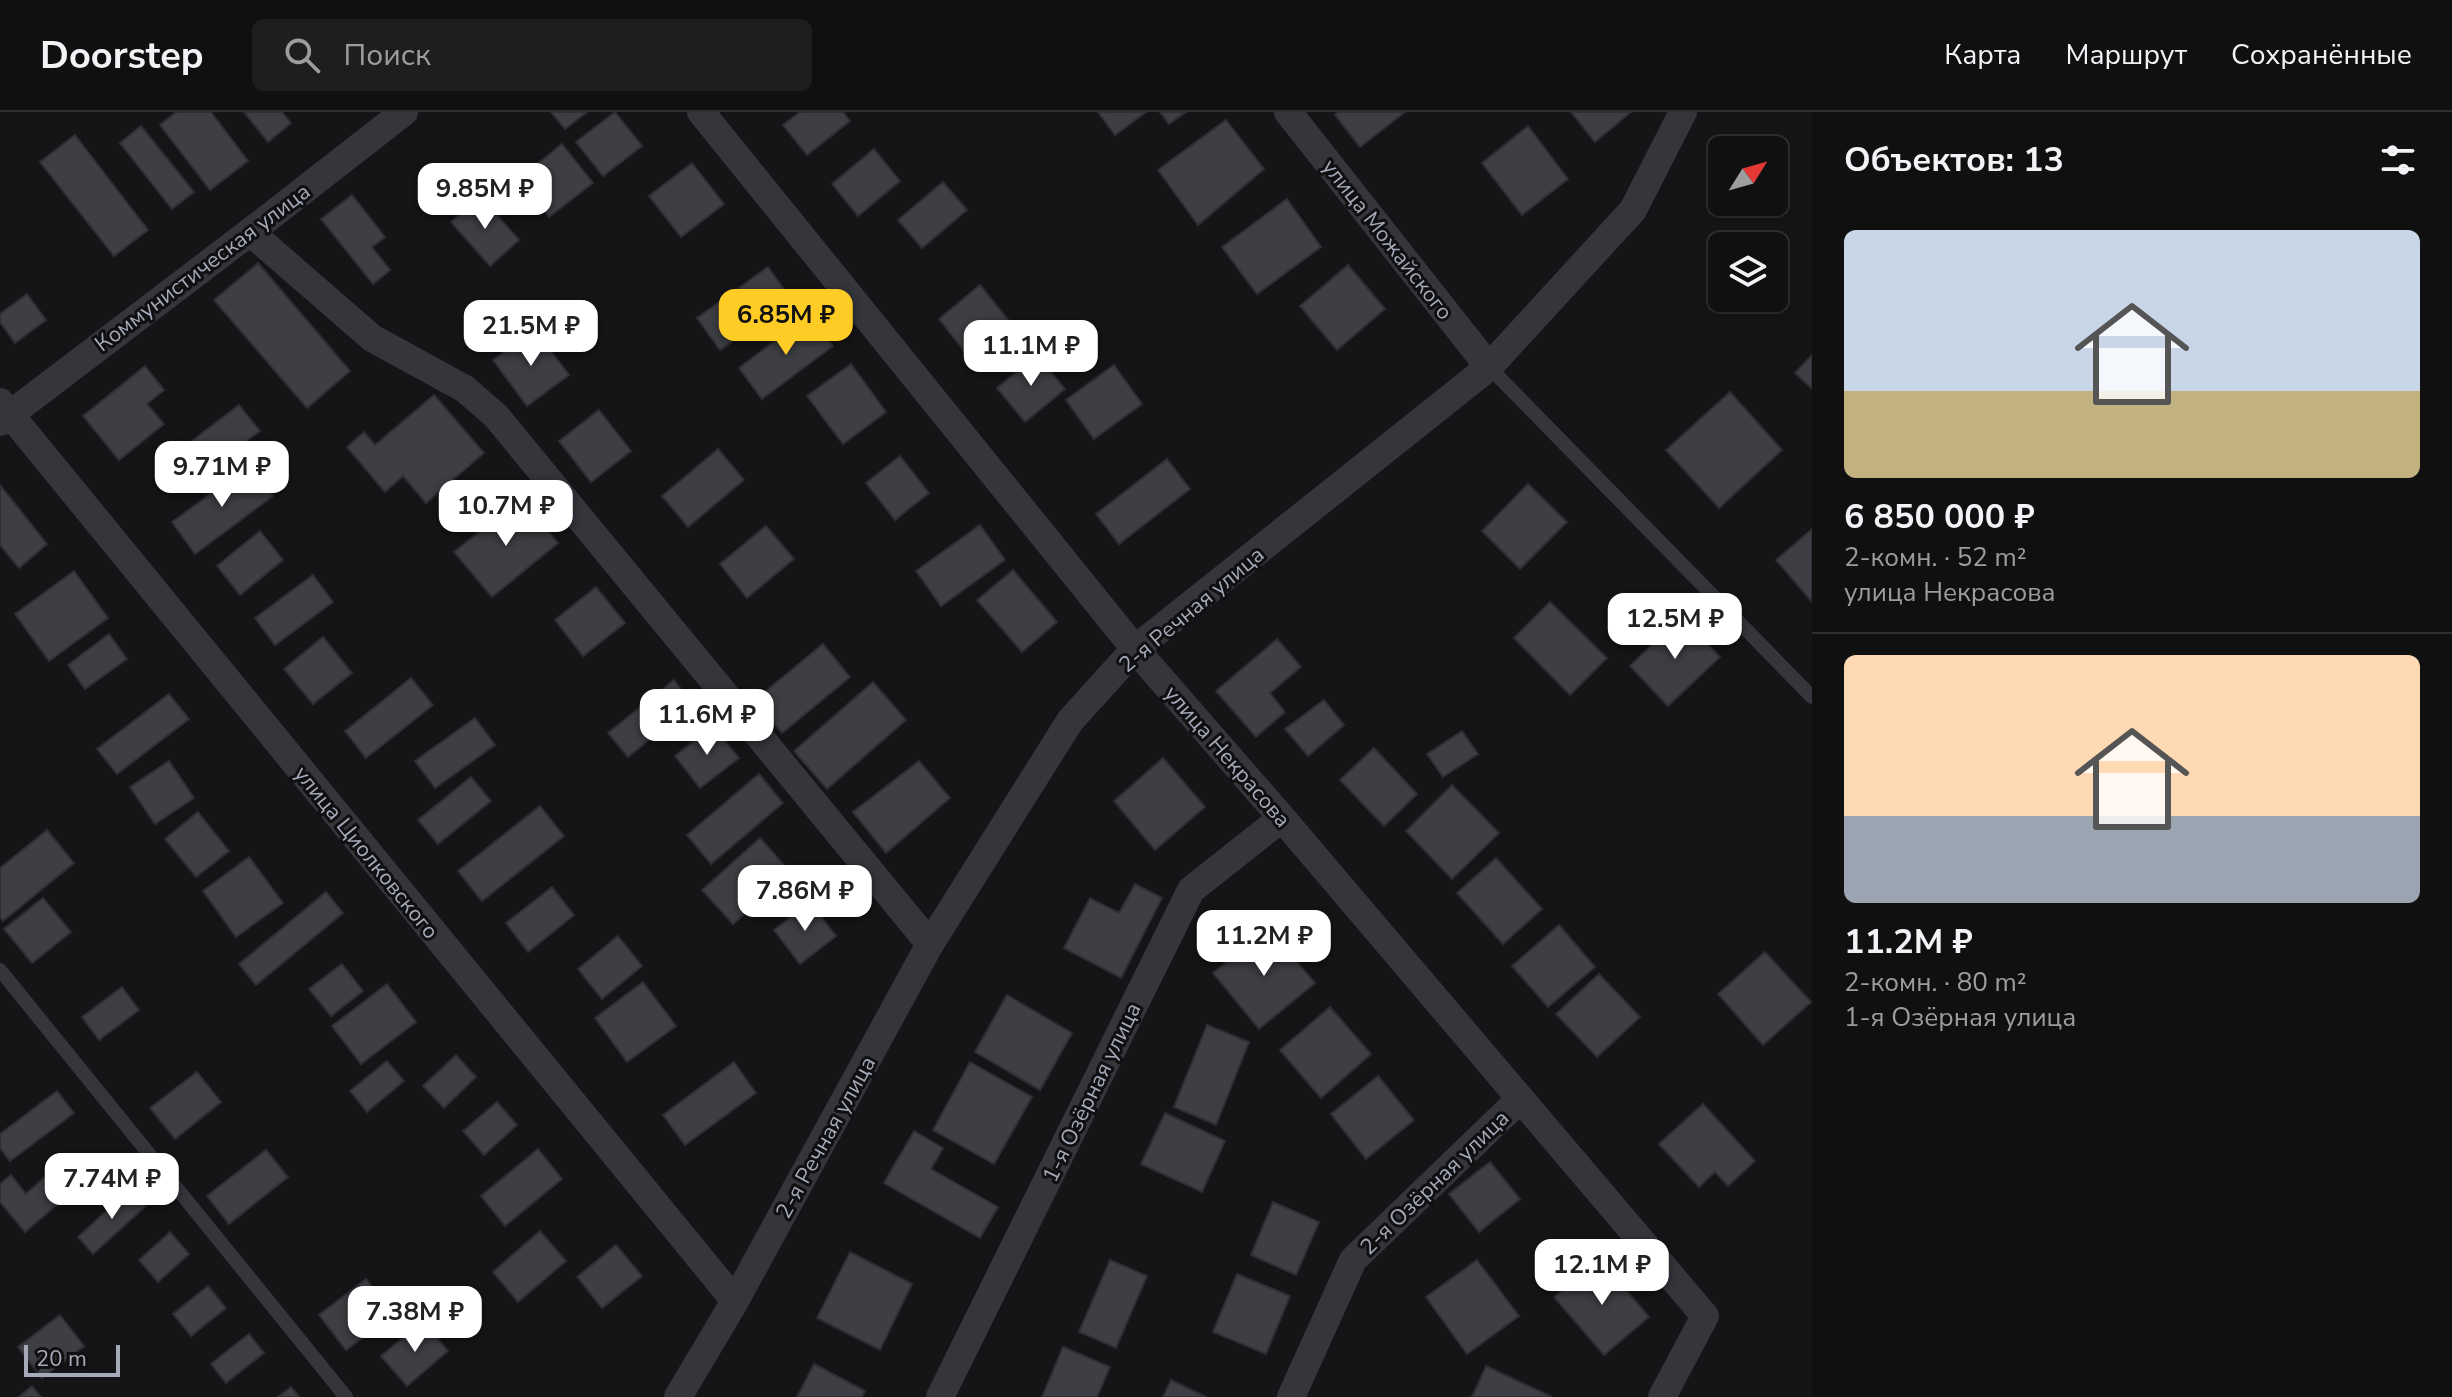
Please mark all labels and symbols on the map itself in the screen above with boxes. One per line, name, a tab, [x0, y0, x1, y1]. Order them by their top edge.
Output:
north arrow	[1708, 136, 1788, 216]
street label: улица Можайского	[1315, 153, 1460, 326]
pin: 9.85M ₽	[411, 163, 559, 231]
street label: Коммунистическая улица	[89, 177, 316, 359]
pin: 6.85M ₽	[712, 289, 860, 357]
pin: 21.5M ₽	[457, 300, 605, 368]
pin: 11.1M ₽	[957, 320, 1105, 388]
pin: 9.71M ₽	[148, 441, 296, 509]
pin: 10.7M ₽	[432, 480, 580, 548]
street label: 2-я Речная улица	[1113, 540, 1271, 680]
pin: 12.5M ₽	[1601, 593, 1749, 661]
street label: улица Некрасова	[1157, 679, 1297, 834]
pin: 11.6M ₽	[633, 689, 781, 757]
street label: улица Циолковского	[287, 760, 445, 945]
pin: 7.86M ₽	[731, 865, 879, 933]
pin: 11.2M ₽	[1190, 910, 1338, 978]
street label: 1-я Озёрная улица	[1035, 998, 1148, 1187]
street label: 2-я Речная улица	[769, 1051, 883, 1224]
street label: 2-я Озёрная улица	[1354, 1104, 1516, 1262]
pin: 7.74M ₽	[38, 1153, 186, 1221]
pin: 12.1M ₽	[1528, 1239, 1676, 1307]
pin: 7.38M ₽	[341, 1286, 489, 1354]
scale bar	[24, 1341, 120, 1377]

